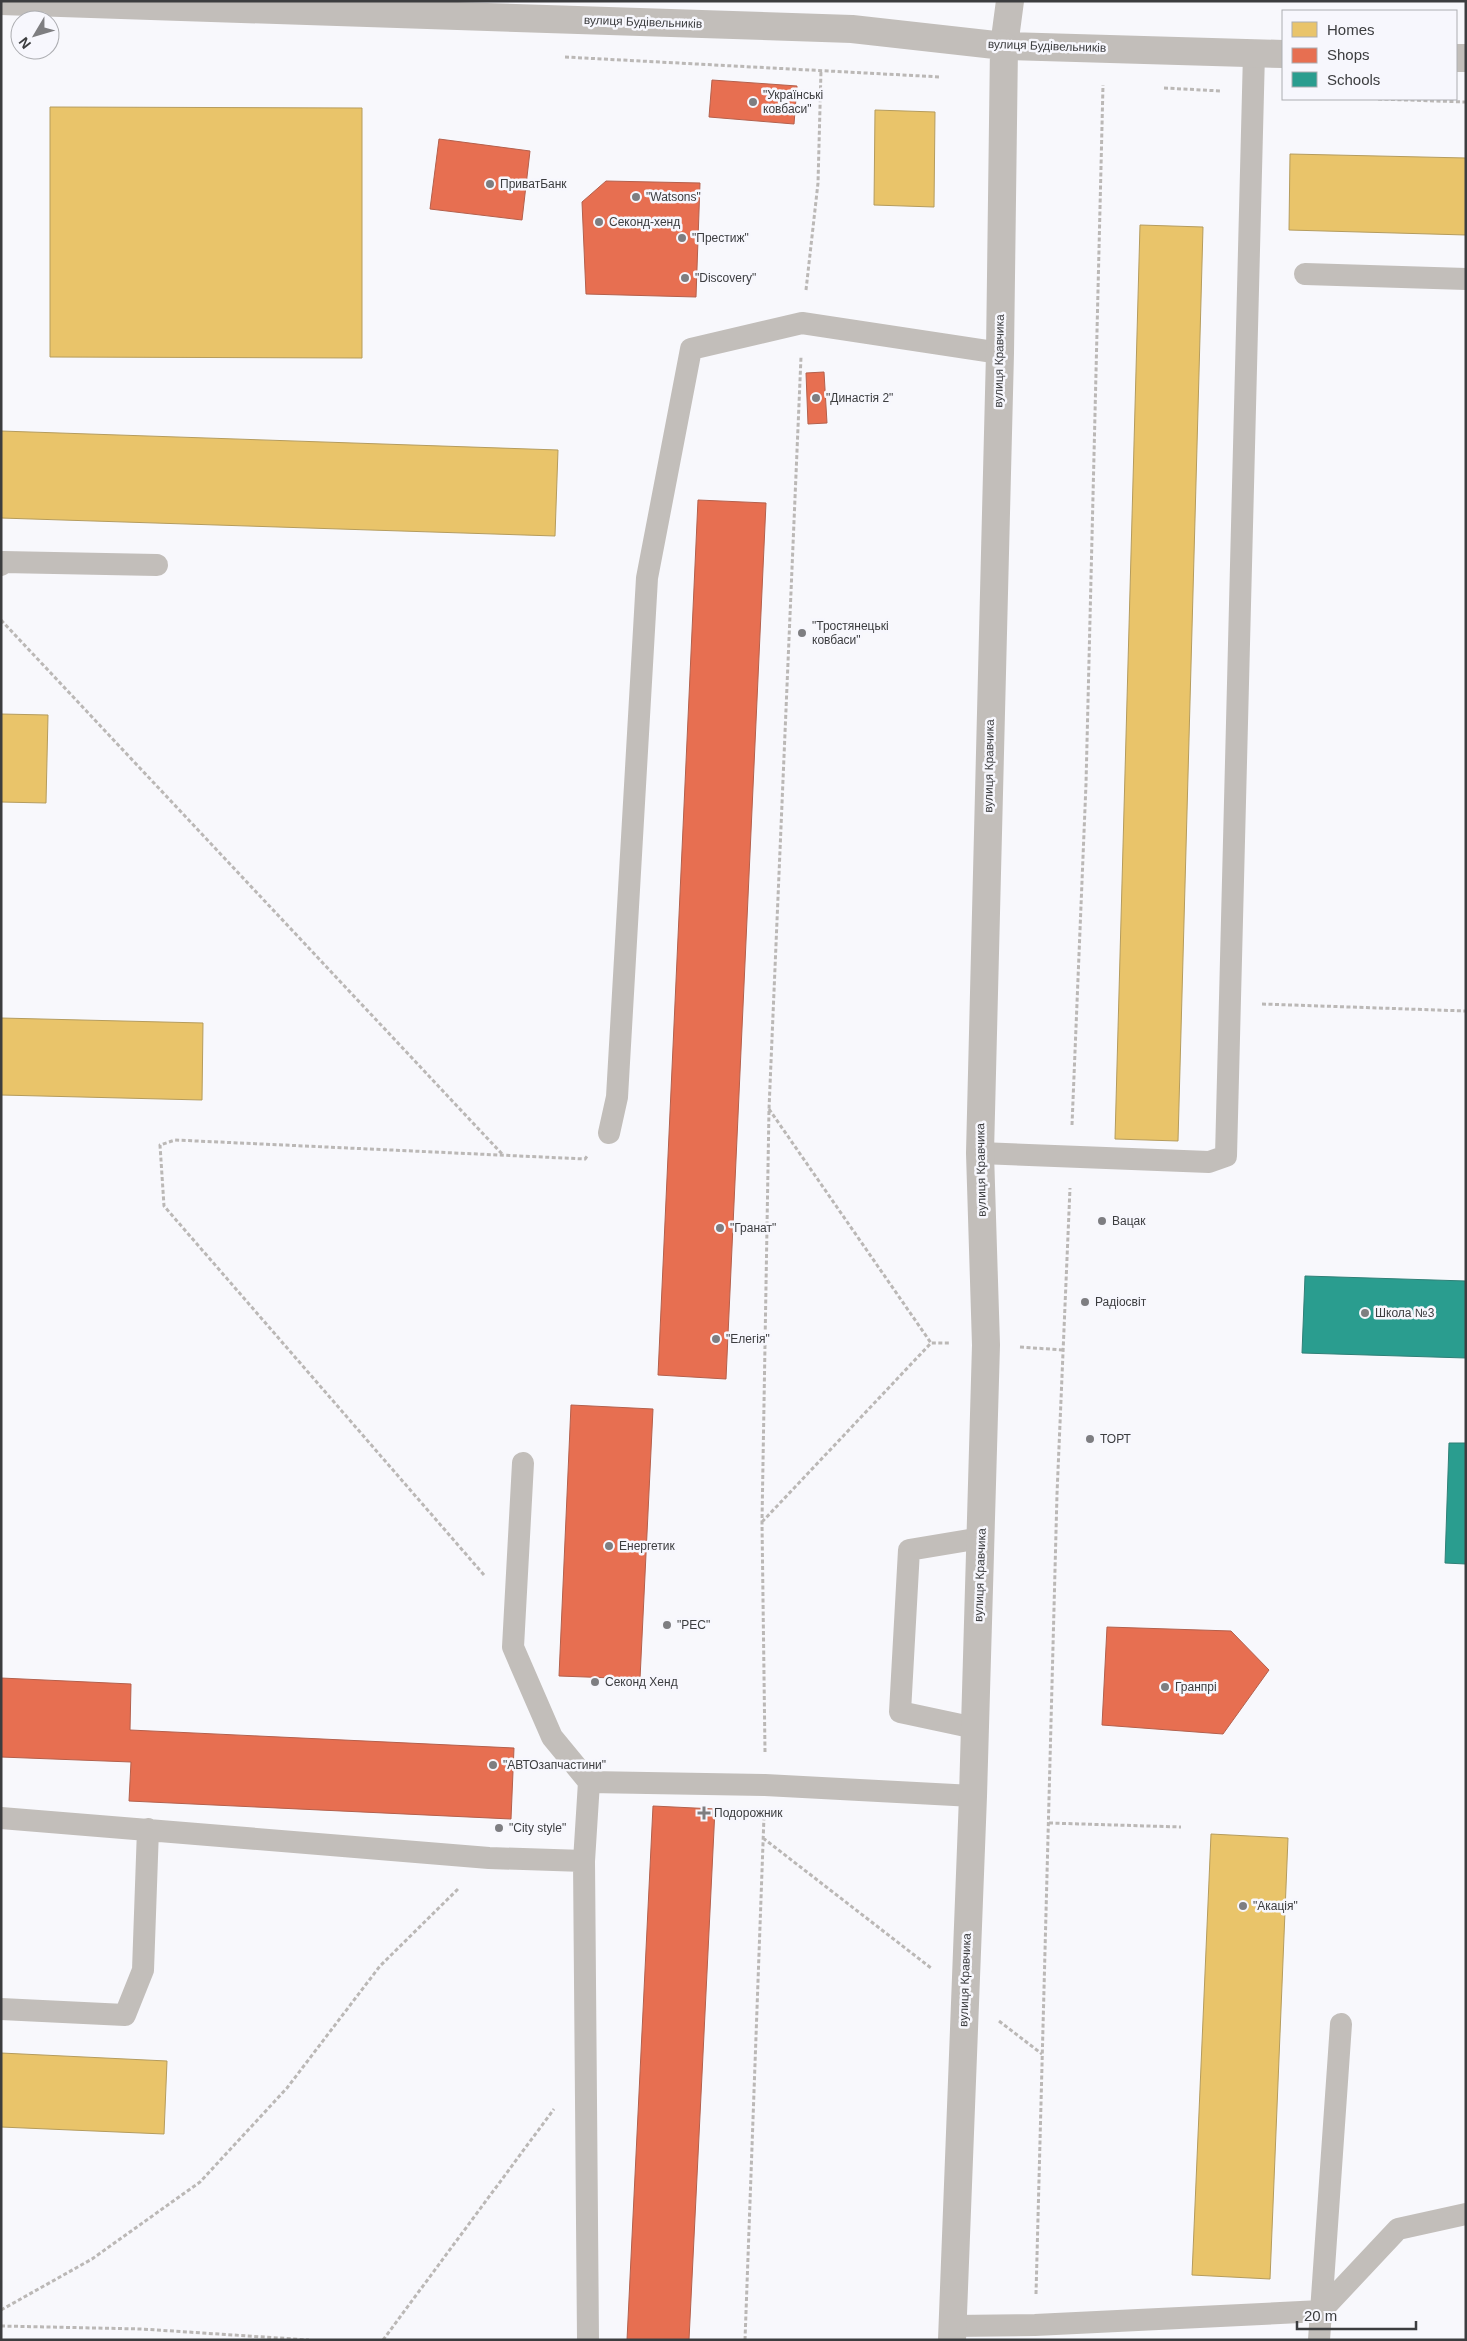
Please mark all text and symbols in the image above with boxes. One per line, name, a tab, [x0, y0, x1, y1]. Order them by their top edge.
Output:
north arrow	[10, 10, 60, 60]
legend	[1282, 10, 1457, 100]
street label: вулиця Будівельників	[584, 13, 702, 31]
text: Homes	[1327, 21, 1375, 38]
text: N	[15, 34, 34, 52]
street label: вулиця Будівельників	[988, 37, 1106, 55]
text: Shops	[1327, 46, 1370, 63]
text: Schools	[1327, 71, 1380, 88]
place label: "Українські ковбаси"	[763, 88, 823, 116]
marker: "Українські ковбаси"	[747, 96, 759, 108]
place label: ПриватБанк	[500, 177, 567, 191]
marker: ПриватБанк	[484, 178, 496, 190]
place label: "Watsons"	[646, 190, 701, 204]
marker: "Watsons"	[630, 191, 642, 203]
place label: Секонд-хенд	[609, 215, 680, 229]
marker: Секонд-хенд	[593, 216, 605, 228]
place label: "Престиж"	[692, 231, 749, 245]
marker: "Престиж"	[676, 232, 688, 244]
place label: "Discovery"	[695, 271, 756, 285]
marker: "Discovery"	[679, 272, 691, 284]
street label: вулиця Кравчика	[991, 314, 1007, 408]
place label: "Династія 2"	[826, 391, 893, 405]
marker: "Династія 2"	[810, 392, 822, 404]
place label: "Тростянецькі ковбаси"	[812, 619, 889, 647]
marker: "Тростянецькі ковбаси"	[796, 627, 808, 639]
street label: вулиця Кравчика	[981, 719, 997, 813]
street label: вулиця Кравчика	[973, 1123, 989, 1217]
place label: Вацак	[1112, 1214, 1146, 1228]
marker: Вацак	[1096, 1215, 1108, 1227]
place label: "Гранат"	[730, 1221, 776, 1235]
marker: "Гранат"	[714, 1222, 726, 1234]
place label: Радіосвіт	[1095, 1295, 1147, 1309]
marker: Радіосвіт	[1079, 1296, 1091, 1308]
place label: Школа №3	[1375, 1306, 1435, 1320]
marker: Школа №3	[1359, 1307, 1371, 1319]
place label: "Елегія"	[726, 1332, 770, 1346]
marker: "Елегія"	[710, 1333, 722, 1345]
place label: ТОРТ	[1100, 1432, 1132, 1446]
marker: ТОРТ	[1084, 1433, 1096, 1445]
street label: вулиця Кравчика	[971, 1528, 989, 1622]
place label: Енергетик	[619, 1539, 676, 1553]
marker: Енергетик	[603, 1540, 615, 1552]
place label: "РЕС"	[677, 1618, 710, 1632]
marker: "РЕС"	[661, 1619, 673, 1631]
place label: Секонд Хенд	[605, 1675, 678, 1689]
marker: Секонд Хенд	[589, 1676, 601, 1688]
place label: Гранпрі	[1175, 1680, 1217, 1694]
marker: Гранпрі	[1159, 1681, 1171, 1693]
place label: "АВТОзапчастини"	[503, 1758, 606, 1772]
marker: "АВТОзапчастини"	[487, 1759, 499, 1771]
place label: Подорожник	[714, 1806, 783, 1820]
marker: Подорожник	[698, 1807, 710, 1819]
place label: "City style"	[509, 1821, 566, 1835]
marker: "City style"	[493, 1822, 505, 1834]
place label: "Акація"	[1253, 1899, 1298, 1913]
marker: "Акація"	[1237, 1900, 1249, 1912]
street label: вулиця Кравчика	[956, 1933, 974, 2027]
scale bar	[1297, 2298, 1416, 2330]
text: 20 m	[1304, 2307, 1337, 2324]

